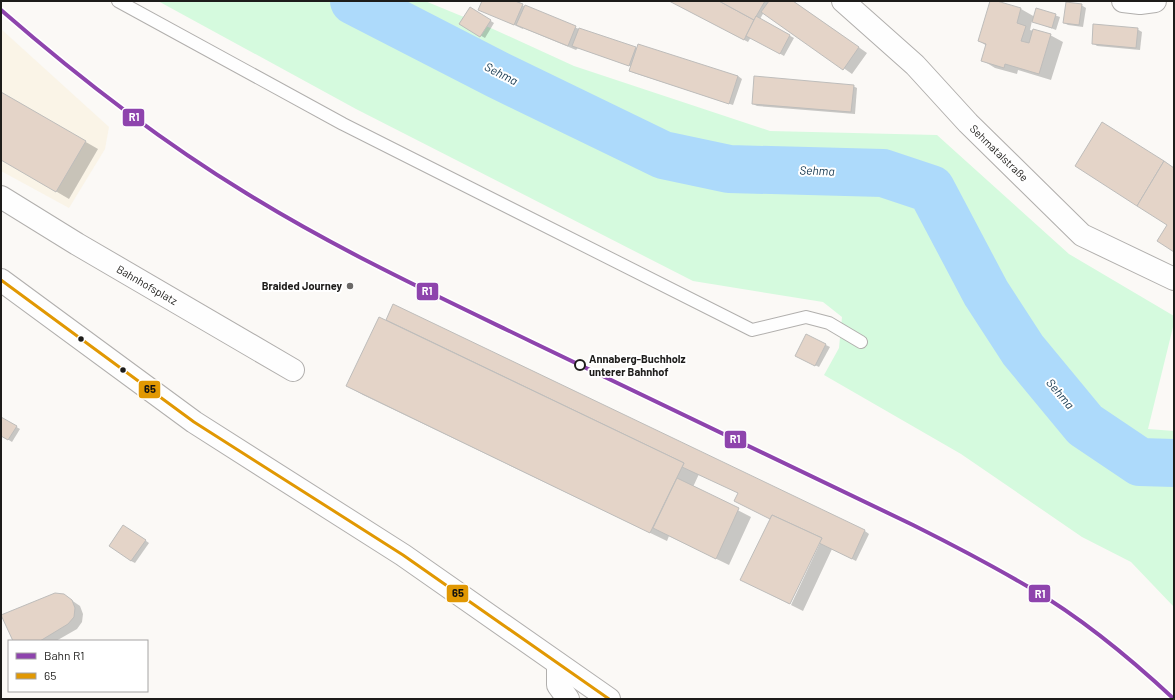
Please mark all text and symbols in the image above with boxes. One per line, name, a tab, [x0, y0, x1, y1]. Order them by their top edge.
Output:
water label: Sehma	[483, 59, 520, 87]
line badge: R1	[122, 108, 145, 127]
text: R1	[129, 110, 139, 123]
street label: Sehmatalstraße	[968, 122, 1031, 184]
water label: Sehma	[799, 162, 835, 178]
street label: Bahnhofsplatz	[114, 262, 180, 307]
place label: Braided Journey	[262, 279, 342, 292]
marker: Braided Journey	[345, 281, 355, 291]
line badge: R1	[416, 282, 439, 301]
text: R1	[422, 284, 432, 297]
unlabelled marker	[76, 334, 86, 344]
place label: Annaberg-Buchholz unterer Bahnhof	[589, 352, 686, 378]
marker: Annaberg-Buchholz unterer Bahnhof	[574, 359, 586, 371]
unlabelled marker	[118, 365, 128, 375]
water label: Sehma	[1044, 375, 1077, 411]
line badge: 65	[138, 380, 161, 399]
text: 65	[144, 382, 156, 395]
line badge: R1	[724, 430, 747, 449]
text: R1	[730, 432, 740, 445]
line badge: 65	[446, 584, 469, 603]
line badge: R1	[1028, 584, 1051, 603]
text: 65	[452, 586, 464, 599]
text: R1	[1035, 587, 1045, 600]
legend	[8, 640, 148, 692]
text: Bahn R1	[44, 648, 84, 662]
text: 65	[44, 668, 56, 682]

